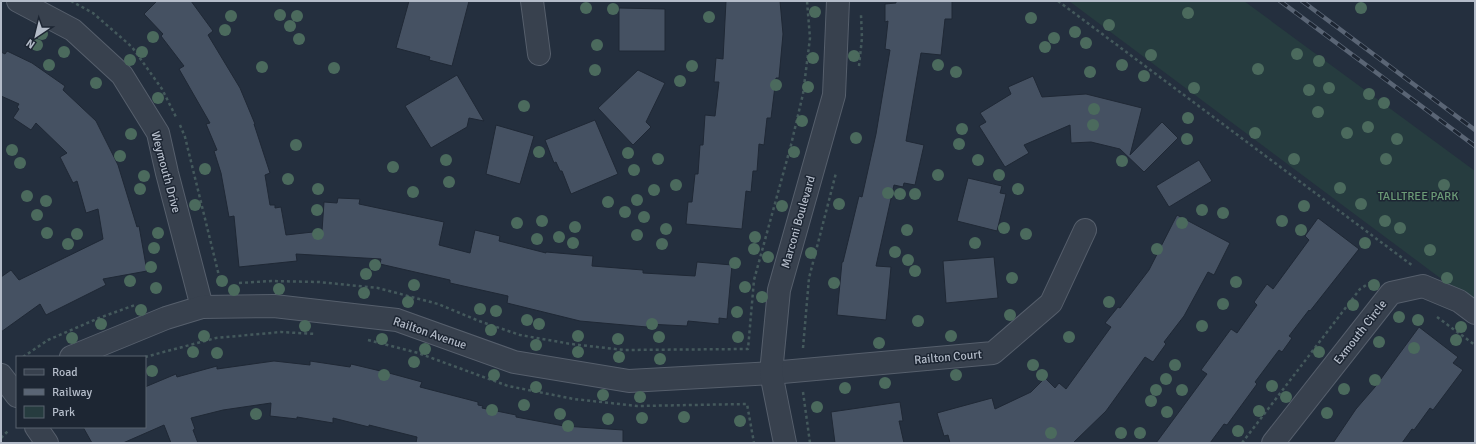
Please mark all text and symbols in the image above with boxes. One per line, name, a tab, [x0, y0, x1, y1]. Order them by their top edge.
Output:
north arrow	[16, 16, 56, 56]
text: N	[24, 36, 37, 51]
street label: Weymouth Drive	[147, 130, 184, 215]
street label: Marconi Boulevard	[778, 174, 819, 270]
park label: TALLTREE PARK	[1378, 189, 1458, 204]
street label: Exmouth Circle	[1331, 297, 1390, 368]
street label: Railton Avenue	[391, 314, 469, 353]
street label: Railton Court	[913, 347, 983, 368]
legend	[16, 356, 146, 428]
text: Road	[52, 365, 78, 380]
text: Railway	[52, 385, 92, 400]
text: Park	[52, 405, 75, 420]

